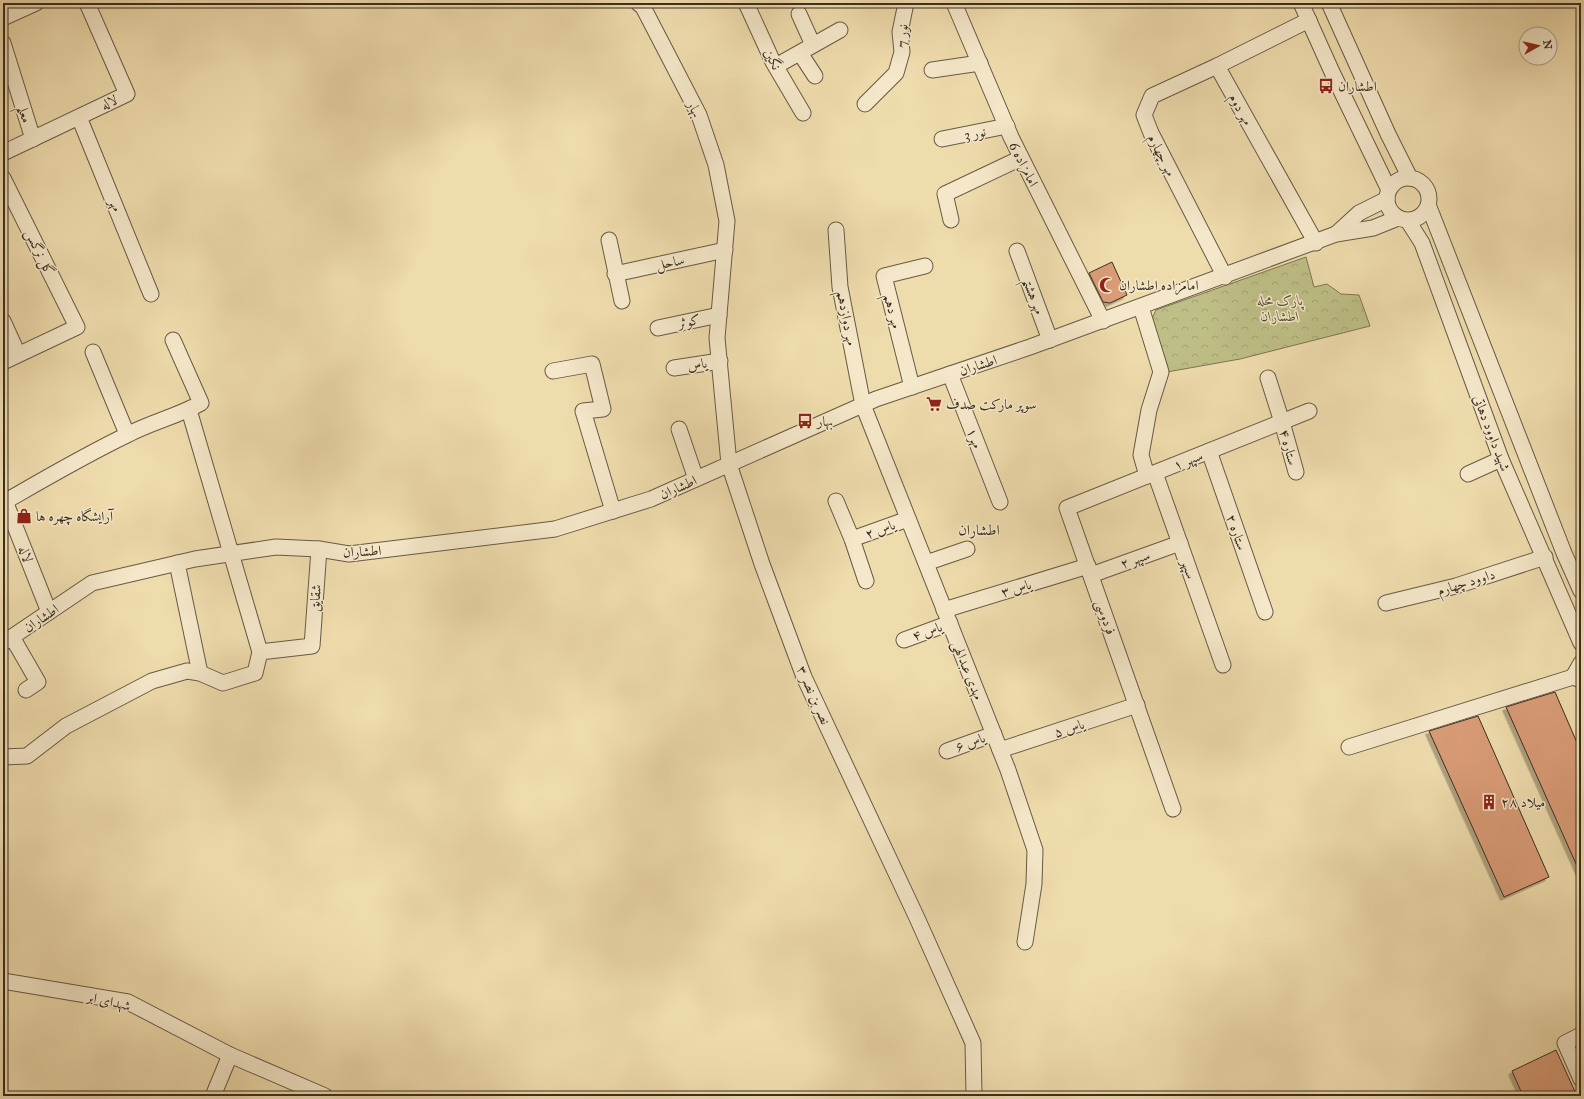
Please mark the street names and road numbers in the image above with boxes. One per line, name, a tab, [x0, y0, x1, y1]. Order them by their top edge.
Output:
street label: نور 7	[894, 24, 911, 48]
street label: نگین	[760, 45, 786, 73]
street label: مهر دوم	[1222, 90, 1256, 130]
street label: لاله	[98, 91, 120, 114]
street label: بهار	[682, 96, 706, 121]
street label: معلم	[8, 103, 35, 127]
street label: نور 3	[963, 123, 988, 144]
street label: مهر چهارم	[1140, 131, 1179, 181]
street label: امامزاده 6	[1004, 139, 1042, 190]
street label: مهر	[104, 194, 126, 214]
street label: گل نرگس	[19, 226, 58, 279]
street label: ساحل	[654, 251, 686, 276]
street label: مهر هشتم	[1014, 276, 1048, 318]
street label: مهر دوازدهم	[828, 289, 860, 348]
street label: مهر دهم	[875, 292, 905, 332]
street label: کوثر	[674, 311, 702, 333]
street label: اطشاران	[957, 351, 999, 380]
street label: یاس	[686, 354, 709, 374]
street label: شهید داوود دهاتی	[1468, 393, 1514, 474]
street label: مهر۱	[962, 426, 986, 451]
street label: ستاره ۴	[1276, 427, 1301, 467]
street label: سپهر ۱	[1171, 447, 1206, 475]
street label: اطشاران	[657, 472, 699, 503]
street label: ستاره ۲	[1223, 512, 1251, 552]
street label: یاس ۲	[863, 516, 899, 543]
street label: اطشاران	[342, 542, 382, 561]
street label: لاله	[15, 543, 36, 565]
street label: سپهر ۲	[1118, 546, 1153, 573]
street label: سپهر	[1176, 555, 1200, 581]
street label: داوود چهارم	[1435, 566, 1498, 603]
street label: یاس ۳	[999, 575, 1035, 601]
street label: شقایق	[306, 584, 325, 612]
street label: فردوسی	[1090, 597, 1120, 637]
street label: اطشاران	[20, 601, 62, 636]
street label: یاس ۴	[910, 618, 946, 645]
street label: مهدی عبدالهی	[947, 638, 987, 703]
street label: نصر بن نصر ۳	[792, 663, 834, 728]
street label: یاس ۵	[1052, 715, 1088, 741]
street label: یاس ۶	[953, 729, 989, 756]
street label: شهدای ابر	[83, 988, 133, 1016]

